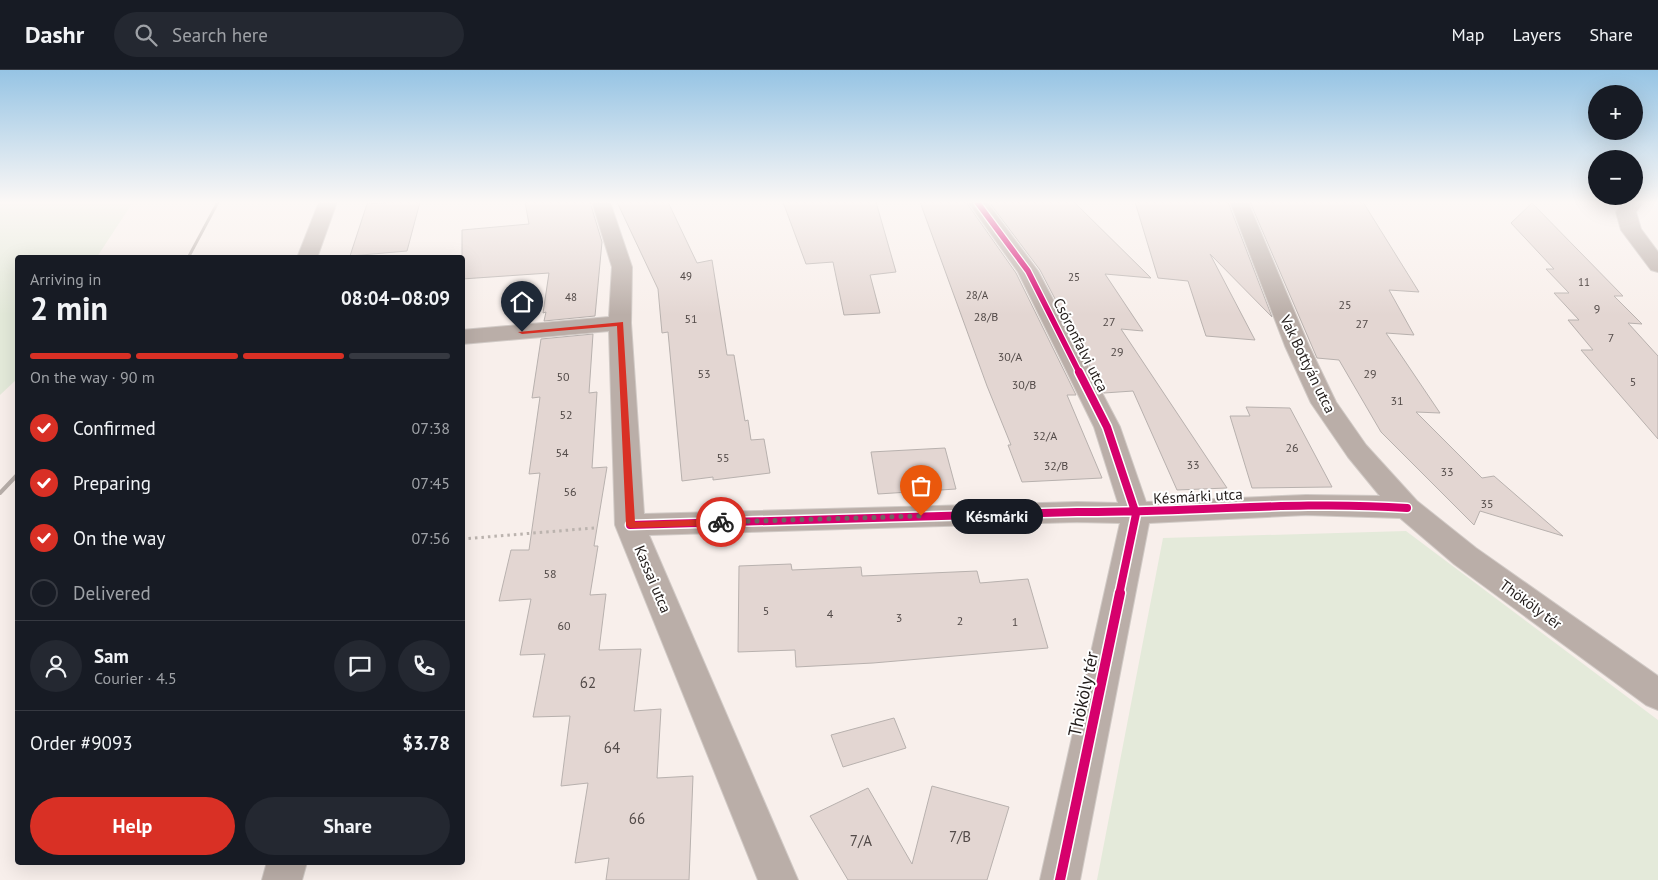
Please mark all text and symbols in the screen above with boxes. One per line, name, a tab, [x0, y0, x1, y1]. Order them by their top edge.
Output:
search box	[114, 12, 464, 57]
text: Dashr	[25, 19, 84, 50]
icon: search	[132, 21, 160, 49]
text: Search here	[172, 23, 268, 47]
text: Map	[1452, 23, 1484, 46]
text: Layers	[1512, 23, 1561, 46]
text: Share	[1589, 23, 1633, 46]
map controls	[1588, 85, 1643, 205]
button: +	[1588, 85, 1643, 140]
button: −	[1588, 150, 1643, 205]
text: Arriving in	[30, 269, 101, 289]
house number: 49	[680, 269, 692, 283]
house number: 25	[1068, 270, 1080, 284]
house number: 11	[1578, 275, 1590, 289]
pin	[501, 281, 543, 332]
text: 08:04–08:09	[341, 286, 450, 310]
text: 2 min	[30, 287, 108, 329]
icon: home	[508, 288, 536, 316]
house number: 28/A	[966, 288, 989, 302]
house number: 48	[565, 290, 577, 304]
street label: Csóronfalvi utca	[1049, 295, 1113, 395]
house number: 25	[1338, 297, 1352, 312]
house number: 9	[1594, 301, 1600, 316]
house number: 28/B	[974, 309, 998, 324]
house number: 51	[684, 311, 698, 326]
street label: Vak Bottyán utca	[1276, 311, 1340, 416]
house number: 27	[1102, 314, 1116, 329]
house number: 27	[1355, 316, 1369, 331]
house number: 7	[1608, 330, 1614, 345]
house number: 29	[1110, 344, 1124, 359]
house number: 30/A	[998, 349, 1022, 364]
house number: 53	[697, 366, 711, 381]
house number: 29	[1363, 366, 1377, 381]
text: On the way · 90 m	[30, 367, 155, 387]
house number: 50	[556, 369, 570, 384]
house number: 5	[1630, 374, 1636, 389]
house number: 30/B	[1012, 377, 1036, 392]
house number: 31	[1390, 393, 1404, 408]
house number: 52	[559, 407, 573, 422]
icon: check	[30, 414, 58, 442]
text: Confirmed	[73, 416, 156, 440]
text: 07:38	[412, 418, 450, 438]
house number: 32/A	[1033, 428, 1057, 443]
house number: 26	[1285, 440, 1299, 455]
house number: 54	[555, 445, 569, 460]
house number: 55	[716, 450, 730, 465]
house number: 33	[1186, 457, 1200, 472]
house number: 32/B	[1044, 458, 1068, 473]
house number: 33	[1440, 464, 1454, 479]
pin	[900, 465, 942, 516]
icon: check	[30, 469, 58, 497]
text: Preparing	[73, 471, 151, 495]
icon: bag	[907, 472, 935, 500]
text: 07:45	[412, 473, 450, 493]
house number: 56	[563, 484, 577, 499]
street label: Késmárki utca	[1153, 484, 1243, 508]
house number: 35	[1480, 496, 1494, 511]
courier	[696, 497, 746, 547]
callout: Késmárki	[951, 498, 1044, 534]
text: Késmárki	[966, 506, 1028, 526]
icon: bike	[707, 508, 735, 536]
icon: check	[30, 524, 58, 552]
text: On the way	[73, 526, 165, 550]
text: 07:56	[412, 528, 450, 548]
street label: Kassai utca	[630, 542, 676, 616]
house number: 58	[543, 566, 557, 581]
street label: Thököly tér	[1496, 575, 1566, 633]
text: Delivered	[73, 581, 151, 605]
house number: 5	[763, 603, 769, 618]
house number: 4	[827, 606, 834, 621]
house number: 3	[896, 610, 902, 625]
house number: 2	[957, 613, 963, 628]
house number: 1	[1012, 614, 1018, 629]
house number: 60	[557, 618, 571, 633]
button: person	[30, 640, 82, 692]
button: chat	[334, 640, 386, 692]
button: phone	[398, 640, 450, 692]
text: Sam	[94, 644, 129, 668]
street label: Thököly tér	[1063, 649, 1103, 739]
text: Courier · 4.5	[94, 668, 177, 688]
house number: 62	[580, 673, 596, 692]
text: Order #9093	[30, 731, 133, 755]
text: $3.78	[402, 731, 450, 755]
house number: 64	[604, 738, 620, 757]
button: Help	[30, 797, 235, 855]
button: Share	[245, 797, 450, 855]
house number: 66	[629, 809, 645, 828]
house number: 7/B	[949, 827, 971, 846]
house number: 7/A	[850, 831, 872, 850]

